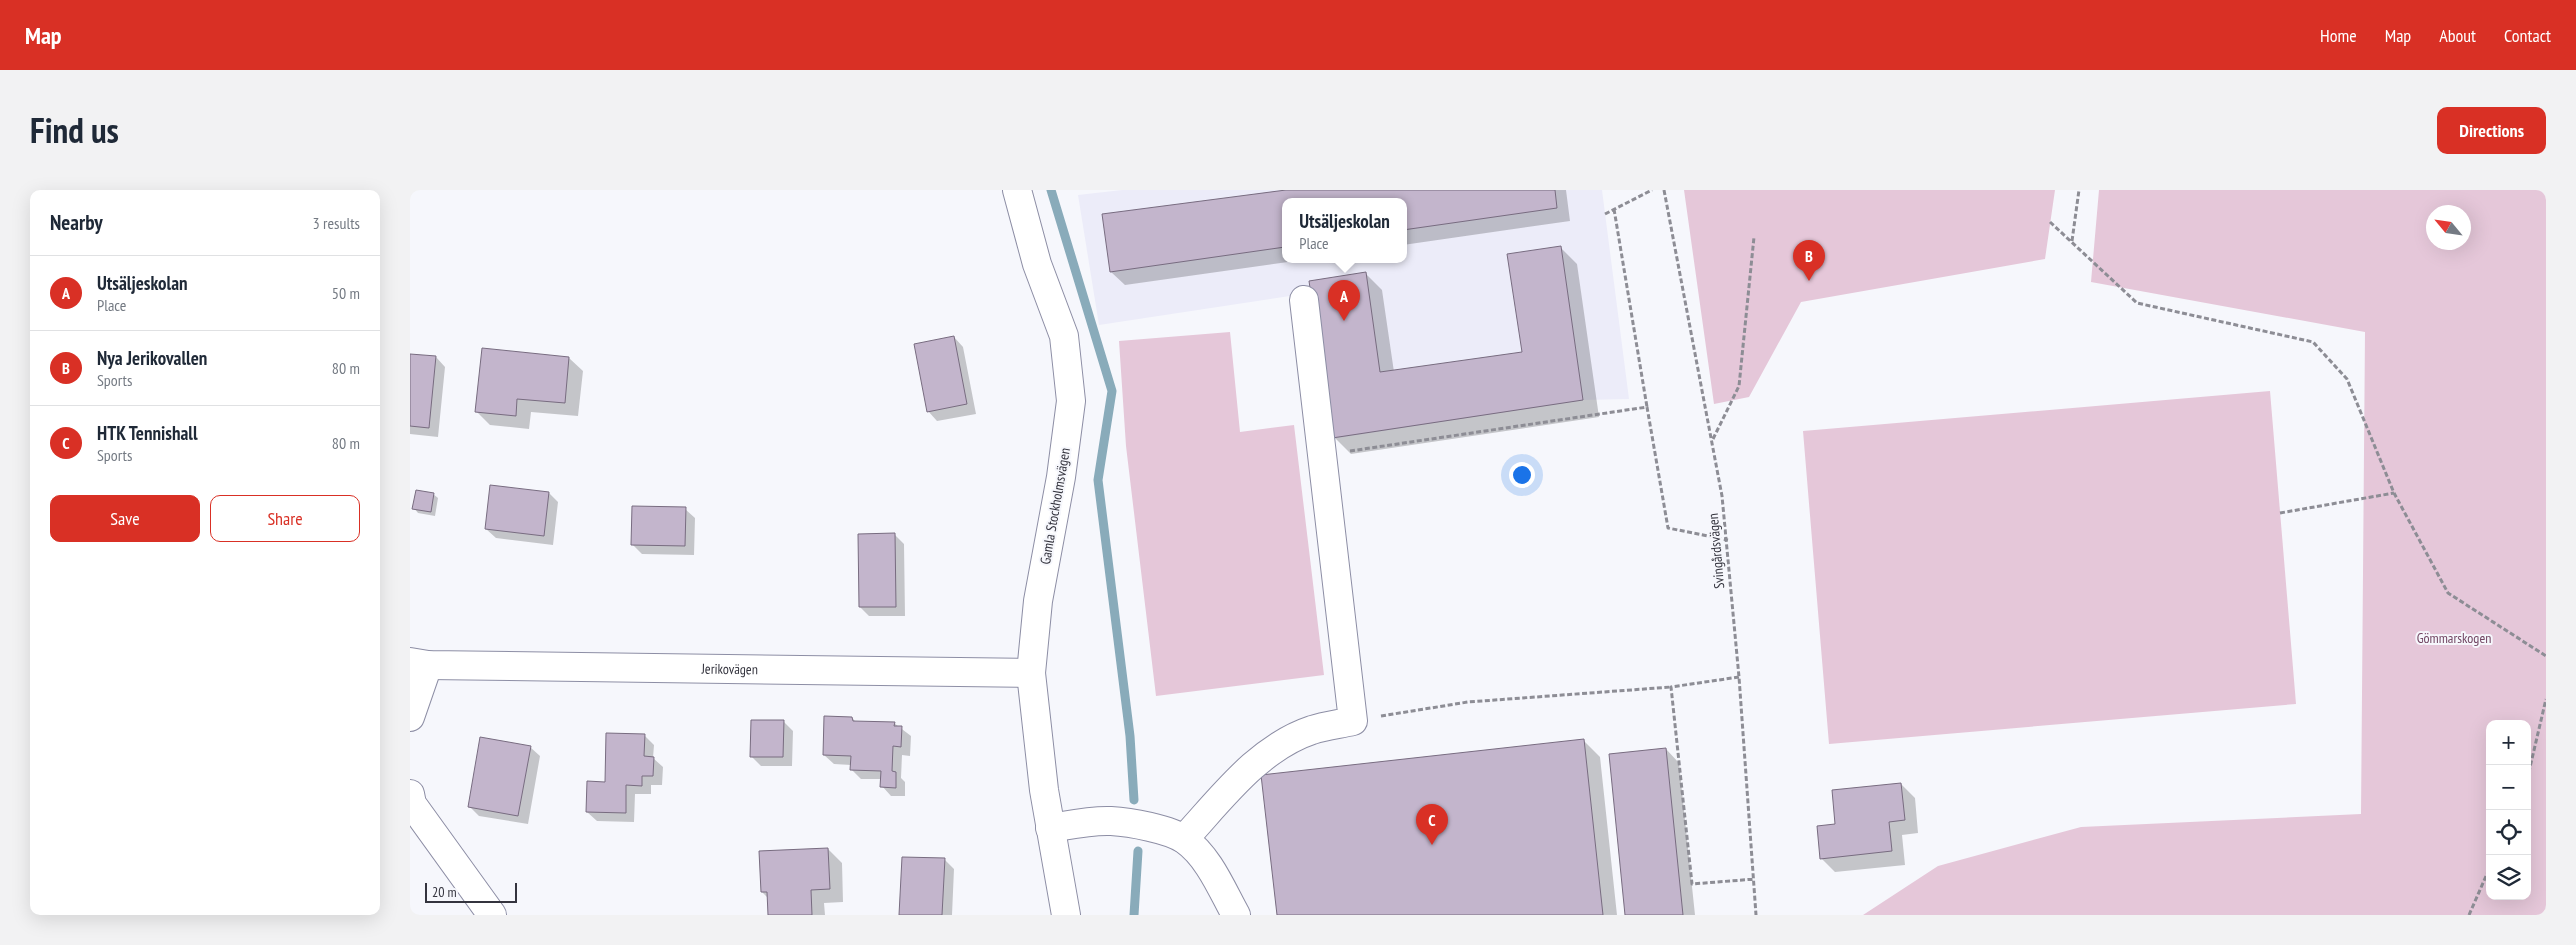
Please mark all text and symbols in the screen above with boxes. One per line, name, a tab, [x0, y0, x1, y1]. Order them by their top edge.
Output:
text: Map	[25, 20, 62, 51]
text: Home	[2320, 24, 2357, 47]
text: Map	[2385, 24, 2411, 47]
text: About	[2439, 24, 2476, 47]
text: Contact	[2504, 24, 2551, 47]
text: Find us	[30, 107, 119, 153]
button: Directions	[2437, 107, 2546, 154]
popup	[1282, 198, 1407, 263]
north arrow	[2426, 205, 2471, 250]
text: Nearby	[50, 209, 103, 236]
text: Utsäljeskolan	[1299, 209, 1390, 233]
text: 3 results	[313, 213, 360, 233]
text: Place	[1299, 233, 1329, 253]
pin: B	[1793, 240, 1825, 281]
text: Utsäljeskolan	[97, 271, 188, 295]
pin: A	[1328, 280, 1360, 321]
text: A	[62, 283, 70, 303]
text: 50 m	[332, 283, 360, 303]
text: Place	[97, 295, 126, 315]
text: Nya Jerikovallen	[97, 346, 207, 370]
text: B	[62, 358, 70, 378]
text: 80 m	[332, 358, 360, 378]
text: Sports	[97, 370, 132, 390]
text: HTK Tennishall	[97, 421, 198, 445]
text: C	[62, 433, 70, 453]
text: 80 m	[332, 433, 360, 453]
text: Sports	[97, 445, 132, 465]
street label: Gamla Stockholmsvägen	[1036, 446, 1074, 566]
your location	[1509, 462, 1535, 488]
button: Save	[50, 495, 200, 542]
button: Share	[210, 495, 360, 542]
street label: Svingårdsvägen	[1704, 512, 1728, 590]
park label: Gömmarskogen	[2417, 629, 2491, 647]
street label: Jerikovägen	[700, 660, 758, 678]
map controls	[2486, 720, 2531, 900]
button: +	[2486, 720, 2531, 765]
button: −	[2486, 765, 2531, 810]
pin: C	[1416, 804, 1448, 845]
button: locate	[2486, 810, 2531, 855]
button: layers	[2486, 855, 2531, 900]
scale bar	[425, 880, 518, 903]
text: 20 m	[432, 883, 457, 901]

